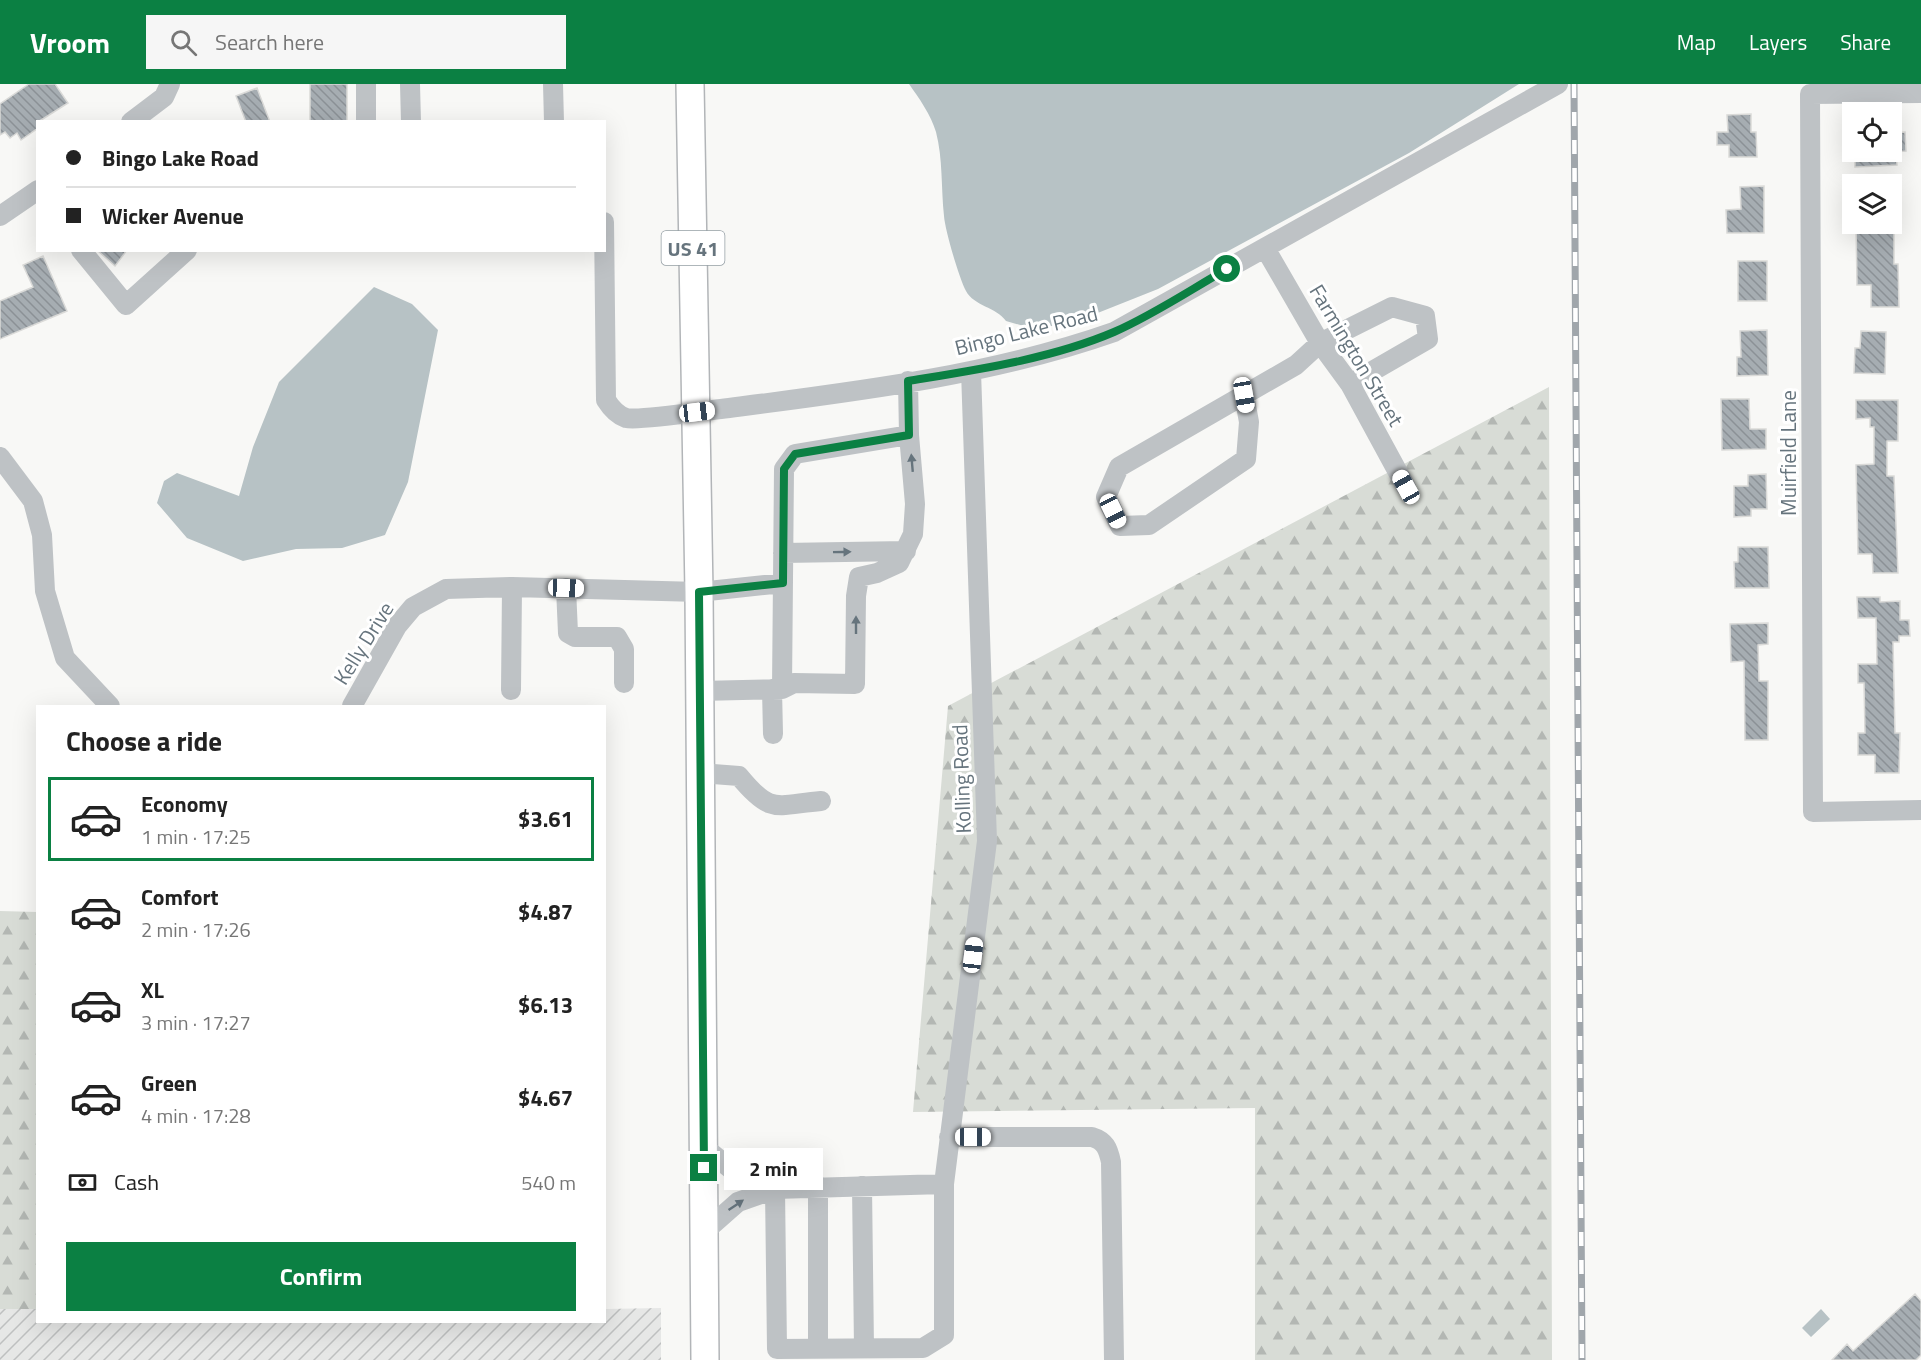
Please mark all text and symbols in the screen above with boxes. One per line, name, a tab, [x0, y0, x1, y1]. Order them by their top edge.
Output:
search box	[146, 15, 566, 69]
text: Vroom	[30, 21, 110, 64]
text: Search here	[215, 25, 324, 59]
icon: search	[167, 26, 200, 59]
text: Map	[1677, 26, 1716, 58]
text: Layers	[1749, 26, 1807, 58]
text: Share	[1840, 26, 1891, 58]
map controls	[1842, 102, 1902, 234]
button: locate	[1842, 102, 1902, 162]
text: Bingo Lake Road	[102, 141, 259, 175]
button: layers	[1842, 174, 1902, 234]
text: Wicker Avenue	[102, 199, 244, 233]
road number: US 41	[662, 231, 724, 265]
route start	[1213, 255, 1240, 282]
street label: Farmington Street	[1302, 278, 1412, 433]
street label: Bingo Lake Road	[951, 297, 1101, 363]
car	[1232, 376, 1256, 414]
street label: Muirfield Lane	[1772, 390, 1804, 516]
car	[678, 401, 716, 423]
one-way arrow	[907, 454, 917, 473]
car	[1389, 467, 1423, 507]
car	[1097, 491, 1129, 531]
one-way arrow	[832, 548, 851, 557]
car	[548, 578, 584, 598]
street label: Kelly Drive	[325, 595, 401, 691]
one-way arrow	[851, 616, 861, 635]
text: Choose a ride	[66, 720, 222, 761]
street label: Kolling Road	[943, 724, 979, 834]
text: Economy	[141, 787, 228, 821]
icon: car	[69, 792, 123, 846]
text: $3.61	[518, 802, 573, 836]
text: 1 min · 17:25	[141, 821, 251, 852]
text: Comfort	[141, 880, 219, 914]
icon: car	[69, 885, 123, 939]
text: $4.87	[518, 895, 573, 929]
text: 2 min · 17:26	[141, 914, 251, 945]
car	[962, 936, 984, 974]
text: XL	[141, 973, 164, 1007]
icon: car	[69, 978, 123, 1032]
text: $6.13	[518, 988, 573, 1022]
text: 3 min · 17:27	[141, 1007, 251, 1038]
text: Green	[141, 1066, 197, 1100]
icon: car	[69, 1071, 123, 1125]
text: $4.67	[518, 1081, 573, 1115]
text: 4 min · 17:28	[141, 1100, 251, 1131]
car	[955, 1128, 991, 1146]
callout: 2 min	[725, 1147, 824, 1189]
text: 2 min	[749, 1153, 798, 1184]
route end	[690, 1154, 717, 1181]
text: Cash	[114, 1165, 159, 1199]
icon: cash	[66, 1166, 99, 1199]
text: 540 m	[521, 1167, 576, 1198]
one-way arrow	[728, 1199, 744, 1211]
button: Confirm	[66, 1242, 576, 1311]

